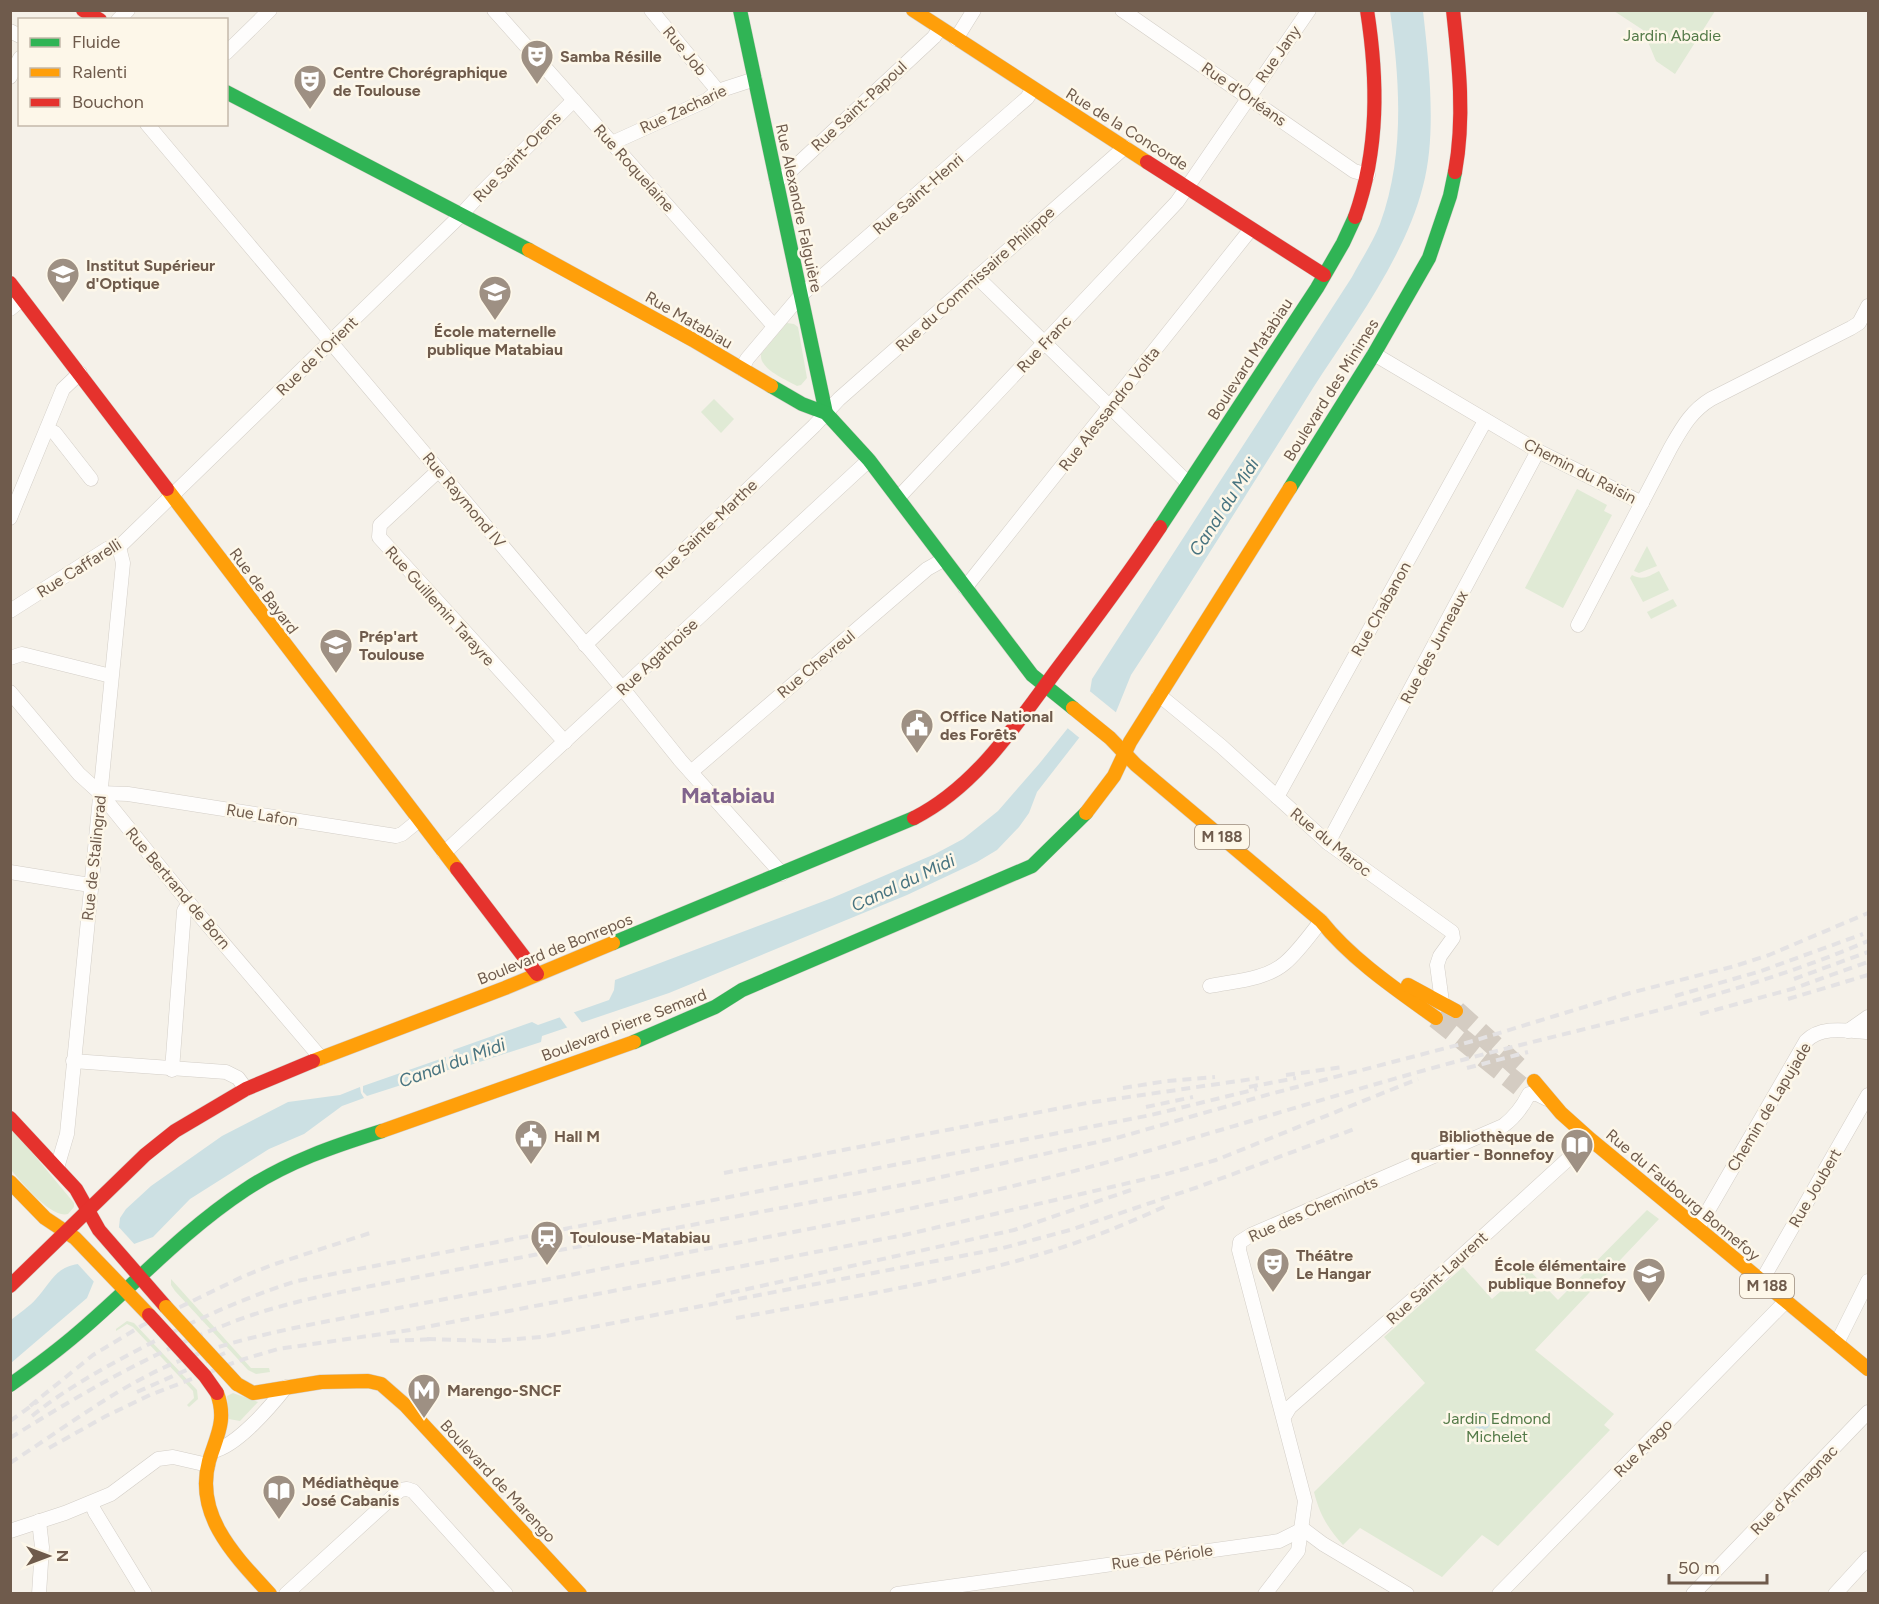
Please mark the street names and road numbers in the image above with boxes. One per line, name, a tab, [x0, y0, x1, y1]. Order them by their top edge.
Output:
street label: Rue Jany	[1252, 21, 1305, 86]
street label: Rue Job	[659, 22, 711, 80]
street label: Rue Saint-Papoul	[807, 57, 911, 155]
street label: Rue d'Orléans	[1198, 58, 1290, 130]
street label: Rue Zacharie	[637, 80, 730, 137]
street label: Rue de la Concorde	[1062, 84, 1192, 174]
street label: Rue Saint-Orens	[469, 108, 565, 206]
street label: Rue Roquelaine	[590, 120, 678, 216]
street label: Rue Alexandre Falguière	[772, 122, 826, 294]
street label: Rue Saint-Henri	[869, 150, 967, 238]
street label: Rue du Commissaire Philippe	[892, 202, 1059, 355]
street label: Rue Matabiau	[642, 287, 736, 353]
street label: Boulevard Matabiau	[1204, 295, 1296, 423]
street label: Rue Franc	[1013, 311, 1075, 377]
street label: Rue de l'Orient	[272, 312, 362, 400]
street label: Boulevard des Minimes	[1279, 315, 1383, 465]
street label: Rue Alessandro Volta	[1055, 343, 1163, 475]
street label: Chemin du Raisin	[1521, 434, 1639, 508]
street label: Rue Raymond IV	[419, 448, 509, 552]
street label: Rue Sainte-Marthe	[651, 475, 761, 583]
street label: Rue Caffarelli	[33, 534, 125, 602]
street label: Rue Guillemin Tarayre	[381, 542, 499, 670]
street label: Rue de Bayard	[226, 544, 302, 638]
street label: Rue Chabanon	[1347, 558, 1415, 659]
street label: Rue des Jumeaux	[1396, 587, 1472, 707]
street label: Rue Agathoise	[612, 614, 702, 699]
street label: Rue Chevreul	[773, 626, 859, 702]
street label: Rue de Stalingrad	[78, 794, 110, 922]
street label: Rue Lafon	[225, 800, 299, 830]
street label: Rue du Maroc	[1287, 803, 1376, 881]
street label: Rue Bertrand de Born	[122, 823, 234, 953]
road number: M 188	[1195, 825, 1249, 849]
street label: Boulevard de Bonrepos	[475, 909, 635, 989]
street label: Boulevard Pierre Semard	[539, 985, 709, 1065]
street label: Chemin de Lapujade	[1723, 1039, 1815, 1175]
street label: Rue du Faubourg Bonnefoy	[1602, 1125, 1764, 1265]
street label: Rue Joubert	[1785, 1145, 1845, 1231]
street label: Rue des Cheminots	[1245, 1172, 1381, 1246]
street label: Rue Saint-Laurent	[1383, 1228, 1491, 1328]
road number: M 188	[1740, 1274, 1794, 1298]
street label: Rue Arago	[1610, 1415, 1676, 1481]
street label: Boulevard de Marengo	[436, 1416, 560, 1546]
street label: Rue d'Armagnac	[1746, 1441, 1842, 1539]
street label: Rue de Périole	[1110, 1540, 1214, 1574]

